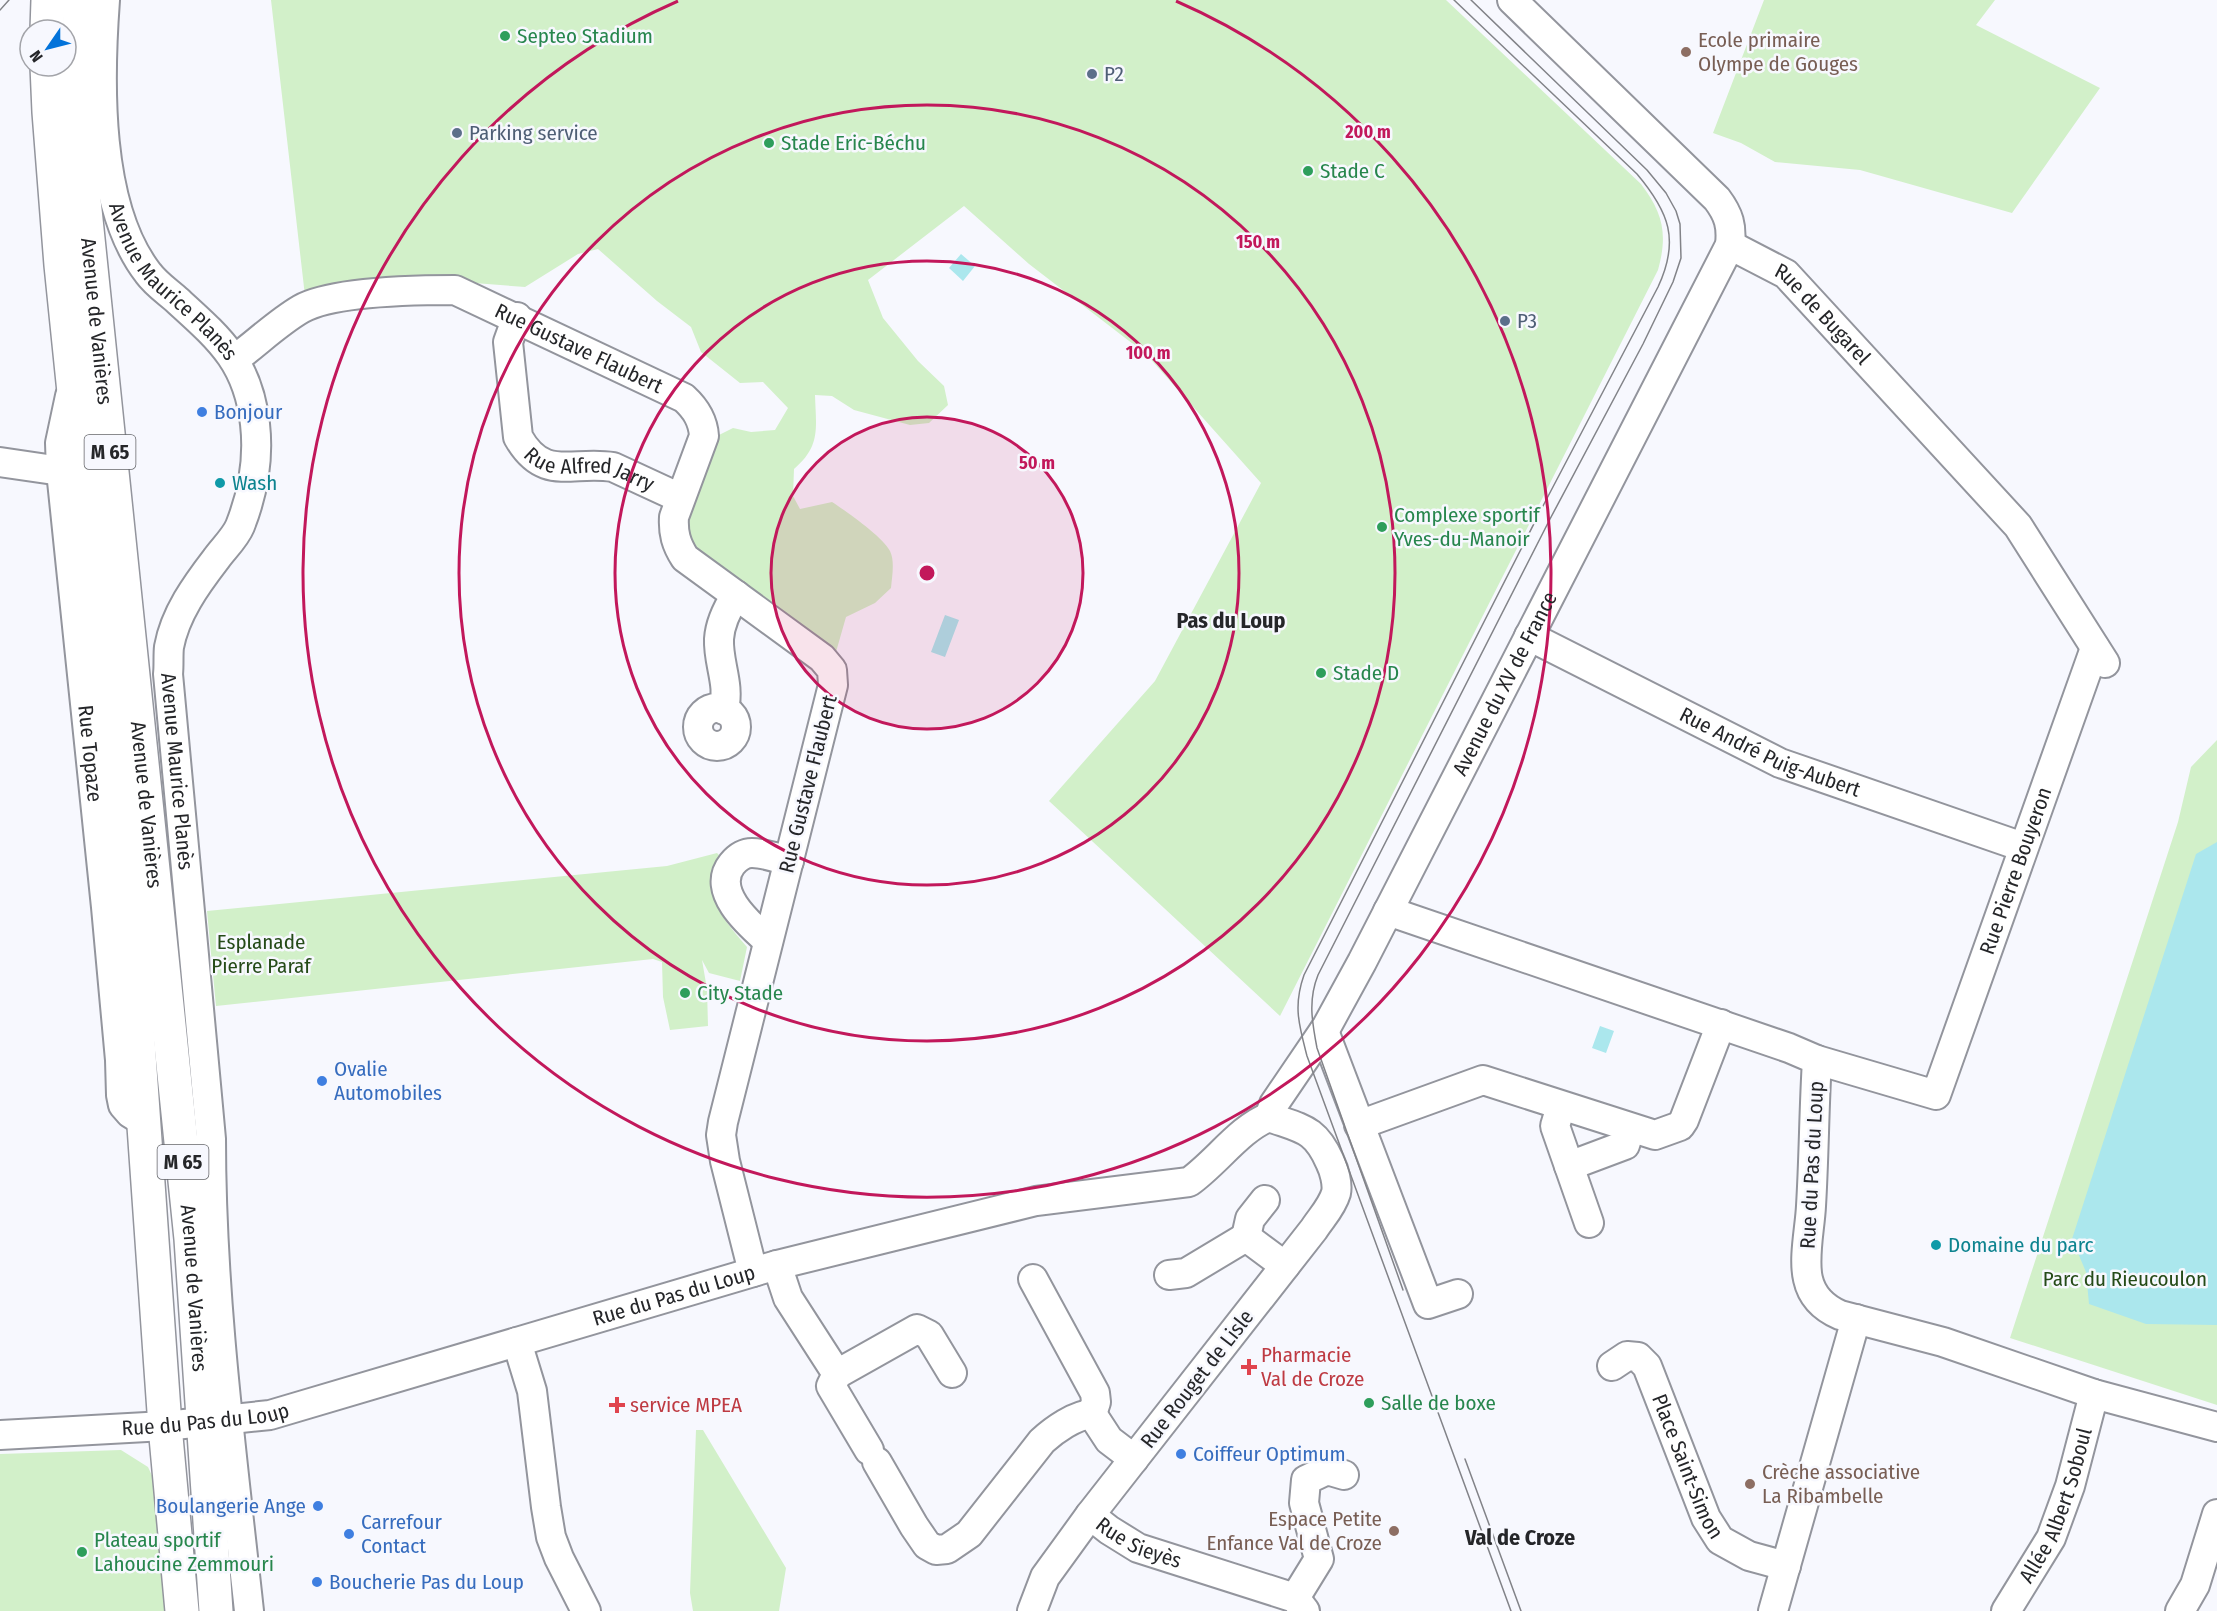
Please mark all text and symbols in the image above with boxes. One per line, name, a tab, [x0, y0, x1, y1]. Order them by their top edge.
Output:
north arrow	[18, 18, 78, 78]
place label: Septeo Stadium	[517, 23, 653, 49]
place label: Ecole primaire Olympe de Gouges	[1698, 27, 1858, 77]
marker: Septeo Stadium	[498, 29, 512, 43]
marker: Ecole primaire Olympe de Gouges	[1679, 45, 1693, 59]
text: N	[26, 47, 47, 66]
place label: P2	[1104, 61, 1124, 87]
marker: P2	[1085, 67, 1099, 81]
place label: Parking service	[469, 120, 598, 146]
text: 200 m	[1344, 121, 1391, 143]
marker: Parking service	[450, 126, 464, 140]
place label: Stade Eric-Béchu	[781, 130, 926, 156]
marker: Stade Eric-Béchu	[762, 136, 776, 150]
place label: Stade C	[1320, 158, 1385, 184]
marker: Stade C	[1301, 164, 1315, 178]
street label: Avenue Maurice Planès	[103, 199, 243, 365]
text: 150 m	[1236, 231, 1280, 253]
street label: Avenue de Vanières	[75, 236, 118, 406]
street label: Rue de Bugarel	[1771, 258, 1876, 370]
street label: Rue Gustave Flaubert	[491, 298, 667, 399]
place label: P3	[1517, 308, 1537, 334]
marker: P3	[1498, 314, 1512, 328]
text: 100 m	[1126, 342, 1170, 364]
place label: Bonjour	[214, 399, 283, 425]
marker: Bonjour	[195, 405, 209, 419]
road number: M 65	[84, 435, 136, 469]
street label: Rue Alfred Jarry	[518, 442, 659, 497]
text: 50 m	[1019, 452, 1055, 474]
place label: Wash	[232, 470, 277, 496]
marker: Wash	[213, 476, 227, 490]
place label: Complexe sportif Yves-du-Manoir	[1394, 502, 1541, 552]
marker: Complexe sportif Yves-du-Manoir	[1375, 520, 1389, 534]
centre of rings	[917, 563, 937, 583]
street label: Avenue du XV de France	[1447, 587, 1563, 780]
district label: Pas du Loup	[1177, 607, 1285, 634]
place label: Stade D	[1333, 660, 1399, 686]
marker: Stade D	[1314, 666, 1328, 680]
street label: Avenue Maurice Planès	[155, 672, 199, 871]
street label: Rue Gustave Flaubert	[773, 692, 843, 876]
street label: Rue André Puig-Aubert	[1675, 701, 1864, 803]
street label: Rue Topaze	[72, 704, 108, 803]
street label: Avenue de Vanières	[125, 720, 168, 889]
street label: Rue Pierre Bouyeron	[1974, 784, 2057, 958]
park label: Esplanade Pierre Paraf	[211, 929, 312, 979]
place label: City Stade	[697, 980, 783, 1006]
marker: City Stade	[678, 986, 692, 1000]
place label: Ovalie Automobiles	[334, 1056, 442, 1106]
marker: Ovalie Automobiles	[315, 1074, 329, 1088]
street label: Rue du Pas du Loup	[1795, 1080, 1829, 1250]
road number: M 65	[158, 1145, 208, 1179]
street label: Avenue de Vanières	[175, 1203, 213, 1373]
place label: Domaine du parc	[1948, 1232, 2094, 1258]
marker: Domaine du parc	[1929, 1238, 1943, 1252]
street label: Rue du Pas du Loup	[590, 1259, 758, 1332]
park label: Parc du Rieucoulon	[2043, 1266, 2207, 1292]
street label: Rue Rouget de Lisle	[1135, 1305, 1259, 1453]
place label: Pharmacie Val de Croze	[1261, 1342, 1365, 1392]
marker: Pharmacie Val de Croze	[1242, 1360, 1256, 1374]
place label: Salle de boxe	[1381, 1390, 1496, 1416]
street label: Place Saint-Simon	[1646, 1390, 1729, 1544]
place label: service MPEA	[630, 1392, 742, 1418]
marker: service MPEA	[608, 1396, 626, 1414]
marker: Salle de boxe	[1362, 1396, 1376, 1410]
street label: Rue du Pas du Loup	[121, 1397, 292, 1441]
street label: Allée Albert Soboul	[2013, 1425, 2098, 1588]
place label: Coiffeur Optimum	[1193, 1441, 1346, 1467]
marker: Coiffeur Optimum	[1174, 1447, 1188, 1461]
place label: Crèche associative La Ribambelle	[1762, 1459, 1920, 1509]
marker: Crèche associative La Ribambelle	[1743, 1477, 1757, 1491]
place label: Boulangerie Ange	[156, 1493, 306, 1519]
marker: Boulangerie Ange	[311, 1499, 325, 1513]
place label: Espace Petite Enfance Val de Croze	[1207, 1506, 1382, 1556]
place label: Carrefour Contact	[361, 1509, 442, 1559]
street label: Rue Sieyès	[1090, 1511, 1185, 1574]
marker: Espace Petite Enfance Val de Croze	[1387, 1524, 1401, 1538]
district label: Val de Croze	[1464, 1524, 1575, 1551]
place label: Plateau sportif Lahoucine Zemmouri	[94, 1527, 274, 1577]
marker: Carrefour Contact	[342, 1527, 356, 1541]
marker: Plateau sportif Lahoucine Zemmouri	[75, 1545, 89, 1559]
place label: Boucherie Pas du Loup	[329, 1569, 524, 1595]
marker: Boucherie Pas du Loup	[310, 1575, 324, 1589]

